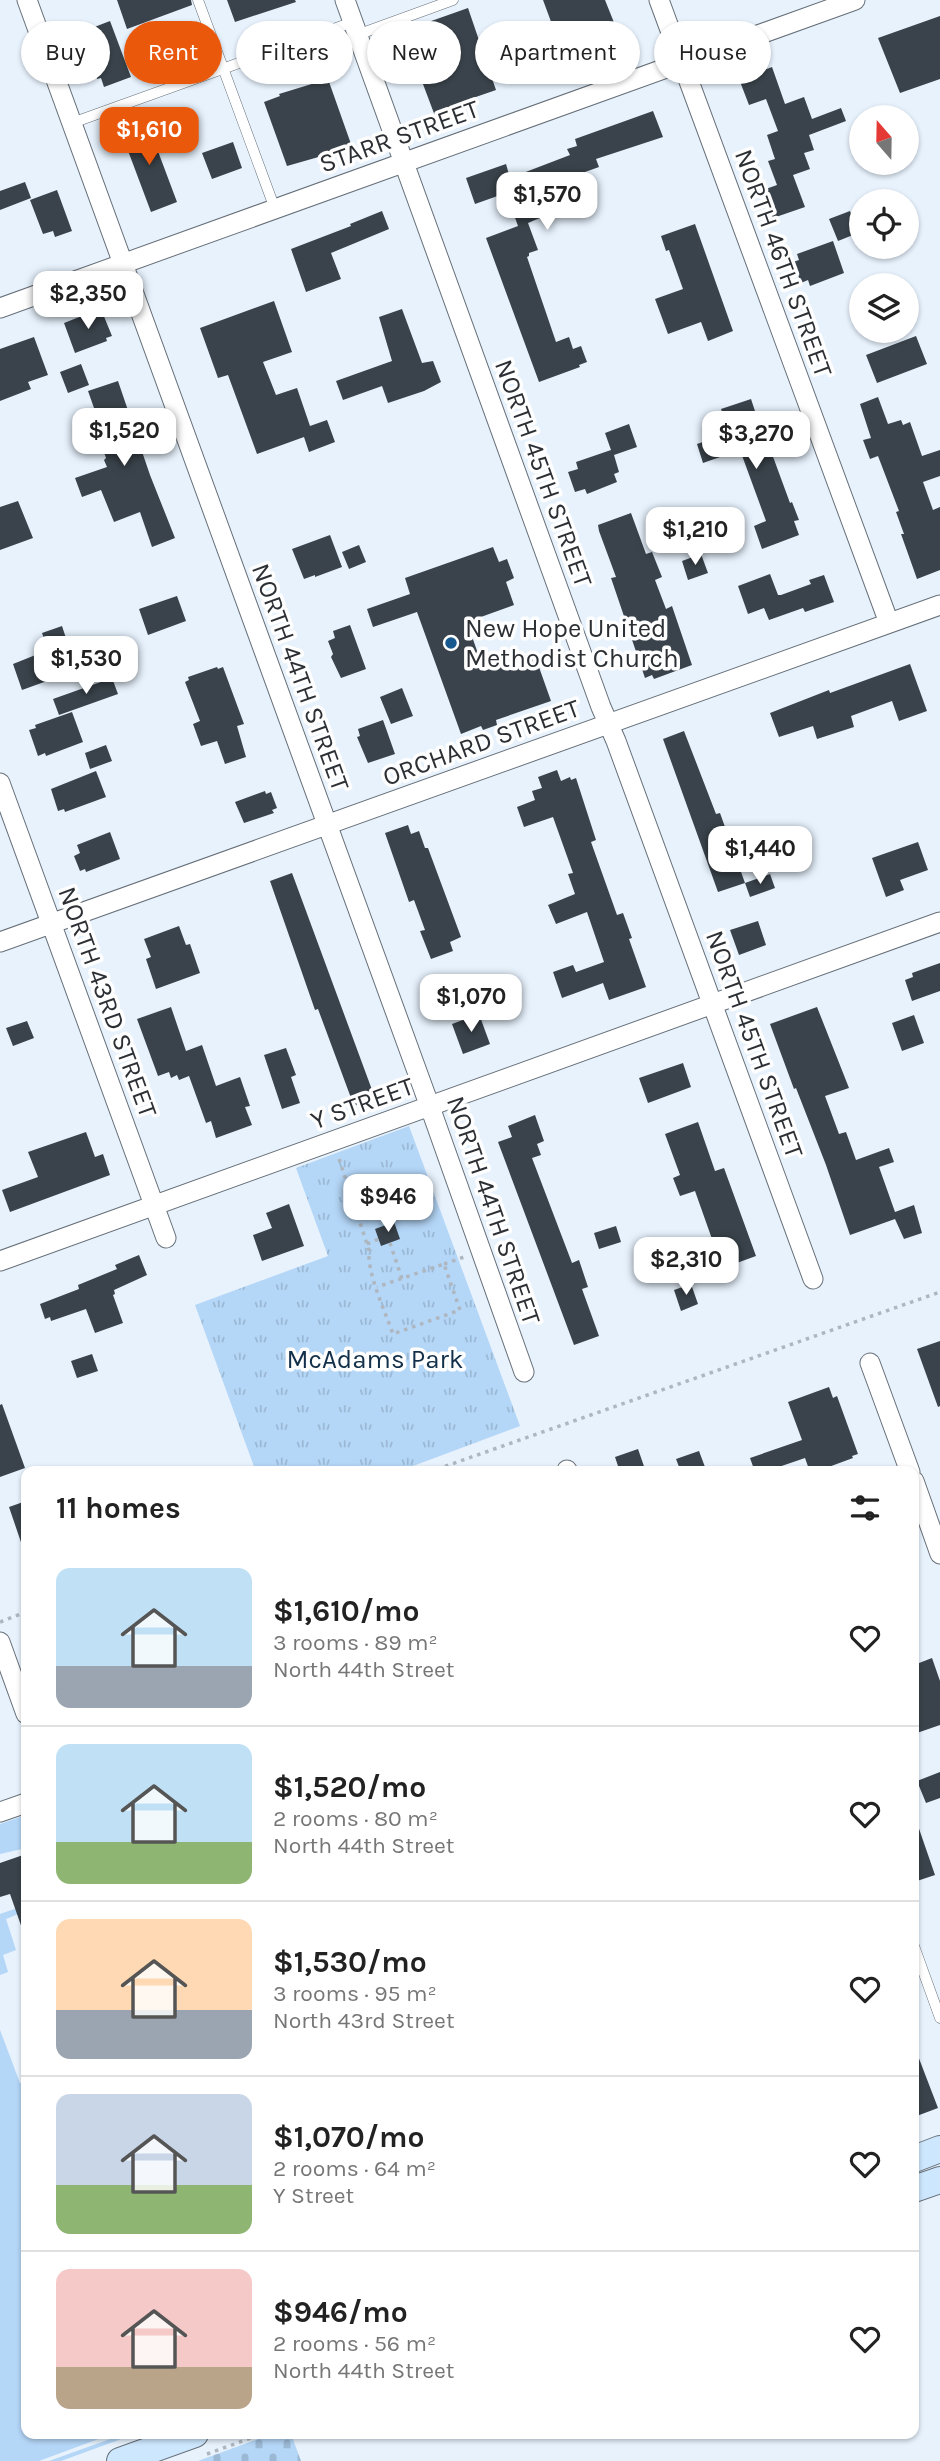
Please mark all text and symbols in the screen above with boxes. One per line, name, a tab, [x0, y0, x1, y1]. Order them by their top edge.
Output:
chip: Buy	[21, 21, 110, 84]
chip: Rent	[124, 21, 222, 84]
chip: Filters	[236, 21, 353, 84]
chip: New	[367, 21, 461, 84]
chip: Apartment	[475, 21, 640, 84]
chip: House	[654, 21, 771, 84]
street label: STARR STREET	[315, 93, 483, 180]
north arrow	[849, 105, 919, 175]
map controls	[849, 105, 919, 343]
pin: $1,610	[92, 108, 206, 167]
text: $1,610	[116, 116, 182, 143]
street label: NORTH 46TH STREET	[728, 145, 839, 381]
pin: $1,570	[490, 173, 604, 232]
text: $1,570	[512, 181, 582, 208]
button: locate	[849, 189, 919, 259]
pin: $2,350	[31, 272, 145, 331]
button: layers	[849, 273, 919, 343]
text: $2,350	[49, 280, 127, 307]
street label: NORTH 45TH STREET	[488, 355, 599, 591]
pin: $1,520	[67, 408, 181, 468]
pin: $3,270	[699, 412, 813, 471]
text: $1,520	[88, 417, 160, 444]
text: $3,270	[718, 420, 794, 447]
pin: $1,210	[638, 508, 752, 567]
text: $1,210	[662, 516, 728, 543]
street label: NORTH 44TH STREET	[245, 559, 356, 795]
place label: New Hope United Methodist Church	[465, 613, 679, 674]
marker: New Hope United Methodist Church	[443, 635, 459, 651]
pin: $1,530	[29, 636, 143, 696]
text: $1,530	[50, 645, 122, 672]
street label: ORCHARD STREET	[379, 692, 584, 792]
pin: $1,440	[703, 826, 817, 886]
text: $1,440	[724, 835, 796, 862]
street label: NORTH 43RD STREET	[51, 883, 164, 1122]
street label: NORTH 45TH STREET	[699, 926, 810, 1162]
pin: $1,070	[414, 974, 528, 1034]
text: $1,070	[436, 983, 506, 1010]
street label: Y STREET	[306, 1071, 418, 1136]
street label: NORTH 44TH STREET	[440, 1092, 547, 1328]
pin: $946	[347, 1174, 429, 1234]
text: $946	[359, 1183, 417, 1210]
pin: $2,310	[629, 1238, 743, 1297]
text: $2,310	[650, 1246, 722, 1273]
park label: McAdams Park	[286, 1344, 464, 1375]
icon: filters	[846, 1489, 884, 1527]
text: 11 homes	[56, 1490, 181, 1526]
text: $1,610/mo	[273, 1593, 419, 1629]
icon: home	[112, 1596, 196, 1680]
icon: heart	[846, 1619, 884, 1657]
text: 3 rooms · 89 m²	[273, 1629, 438, 1656]
text: North 44th Street	[273, 1656, 454, 1683]
text: $1,520/mo	[273, 1769, 426, 1805]
icon: home	[112, 1772, 196, 1856]
icon: heart	[846, 1795, 884, 1833]
text: 2 rooms · 80 m²	[273, 1805, 438, 1832]
text: North 44th Street	[273, 1832, 454, 1859]
text: $1,530/mo	[273, 1944, 427, 1980]
icon: home	[112, 1947, 196, 2031]
icon: heart	[846, 1970, 884, 2008]
text: 3 rooms · 95 m²	[273, 1980, 437, 2007]
text: North 43rd Street	[273, 2007, 455, 2034]
text: $1,070/mo	[273, 2119, 424, 2155]
icon: home	[112, 2122, 196, 2206]
icon: heart	[846, 2145, 884, 2183]
text: 2 rooms · 64 m²	[273, 2155, 436, 2182]
text: Y Street	[273, 2182, 354, 2209]
text: $946/mo	[273, 2294, 408, 2330]
icon: home	[112, 2297, 196, 2381]
icon: heart	[846, 2320, 884, 2358]
text: 2 rooms · 56 m²	[273, 2330, 436, 2357]
text: North 44th Street	[273, 2357, 454, 2384]

